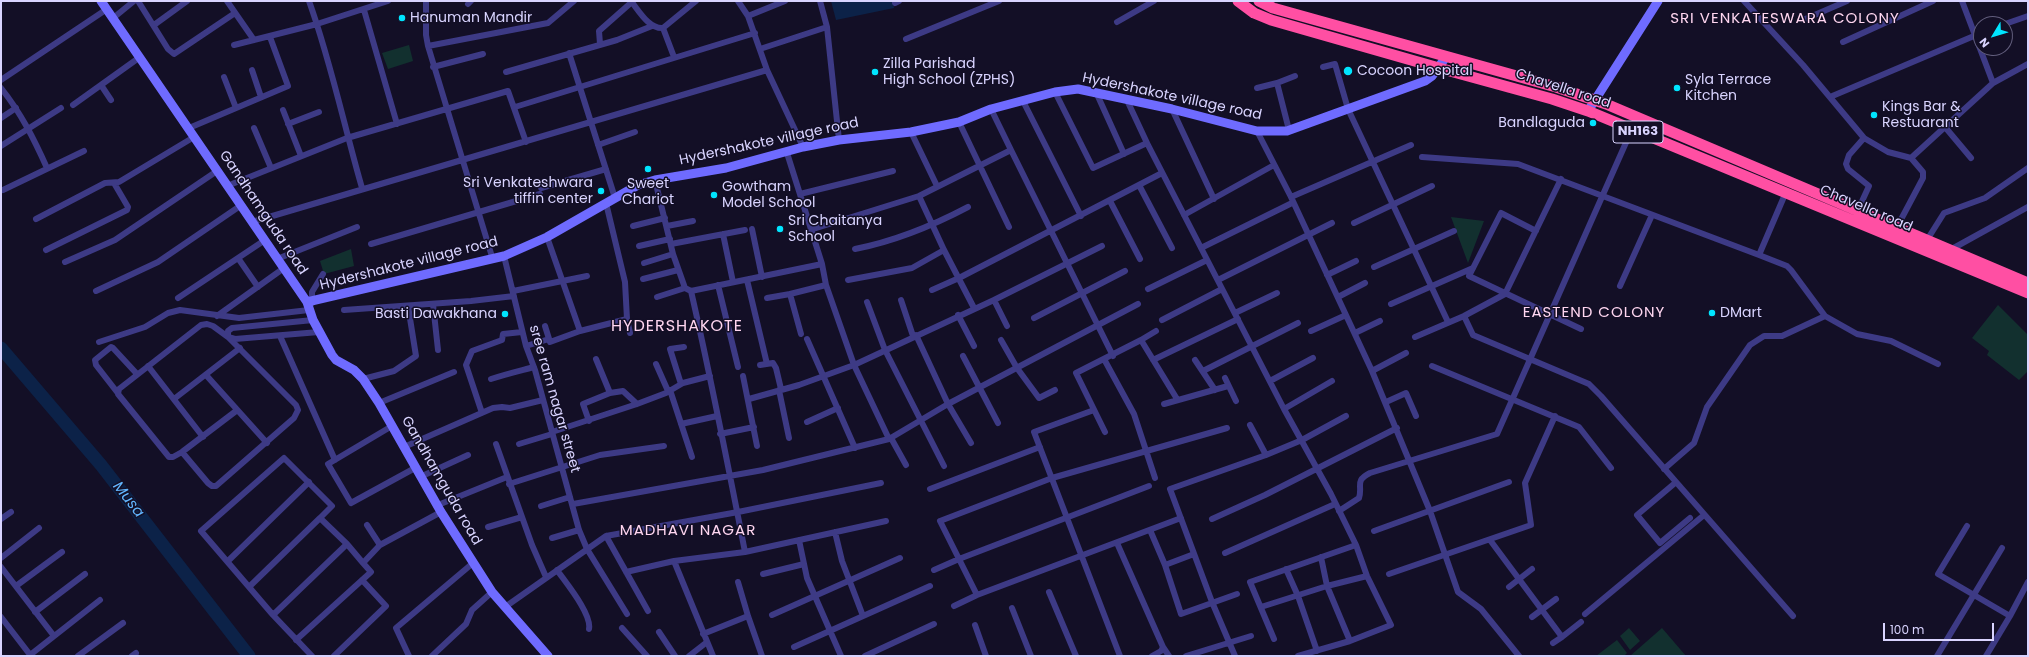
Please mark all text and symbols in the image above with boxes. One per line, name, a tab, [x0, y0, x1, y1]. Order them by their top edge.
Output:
place label: Hanuman Mandir	[410, 10, 532, 26]
district label: SRI VENKATESWARA COLONY	[1670, 10, 1900, 28]
marker: Hanuman Mandir	[397, 13, 407, 23]
north arrow	[1973, 16, 2013, 56]
text: N	[1975, 35, 1993, 51]
place label: Zilla Parishad High School (ZPHS)	[883, 56, 1015, 88]
place label: Cocoon Hospital	[1357, 63, 1473, 79]
marker: Cocoon Hospital	[1342, 65, 1354, 77]
street label: Chavella road	[1513, 66, 1613, 112]
marker: Zilla Parishad High School (ZPHS)	[870, 67, 880, 77]
street label: Hydershakote village road	[1081, 70, 1263, 124]
place label: Syla Terrace Kitchen	[1685, 72, 1771, 104]
marker: Syla Terrace Kitchen	[1672, 83, 1682, 93]
place label: Kings Bar & Restuarant	[1882, 99, 1961, 132]
marker: Kings Bar & Restuarant	[1869, 110, 1879, 120]
street label: Hydershakote village road	[678, 115, 860, 169]
place label: Bandlaguda	[1498, 115, 1585, 131]
marker: Bandlaguda	[1588, 118, 1598, 128]
road number: NH163	[1613, 121, 1663, 143]
street label: Gandhamguda road	[215, 148, 311, 278]
marker: Sweet Chariot	[643, 164, 653, 174]
place label: Sri Venkateshwara tiffin center	[463, 175, 593, 208]
place label: Sweet Chariot	[622, 176, 674, 208]
place label: Gowtham Model School	[722, 179, 815, 212]
street label: Chavella road	[1817, 182, 1915, 236]
marker: Sri Venkateshwara tiffin center	[596, 186, 606, 196]
marker: Gowtham Model School	[709, 190, 719, 200]
place label: Sri Chaitanya School	[788, 213, 882, 246]
marker: Sri Chaitanya School	[775, 224, 785, 234]
street label: Hydershakote village road	[318, 234, 500, 294]
district label: EASTEND COLONY	[1523, 304, 1665, 322]
place label: DMart	[1720, 305, 1762, 321]
place label: Basti Dawakhana	[375, 306, 497, 322]
marker: DMart	[1707, 308, 1717, 318]
marker: Basti Dawakhana	[500, 309, 510, 319]
district label: HYDERSHAKOTE	[611, 317, 743, 337]
street label: sree ram nagar street	[525, 323, 583, 475]
street label: Gandhamguda road	[397, 414, 485, 548]
water label: Musa	[108, 479, 148, 521]
district label: MADHAVI NAGAR	[620, 522, 756, 540]
scale bar	[1885, 615, 1996, 641]
text: 100 m	[1890, 621, 1924, 638]

